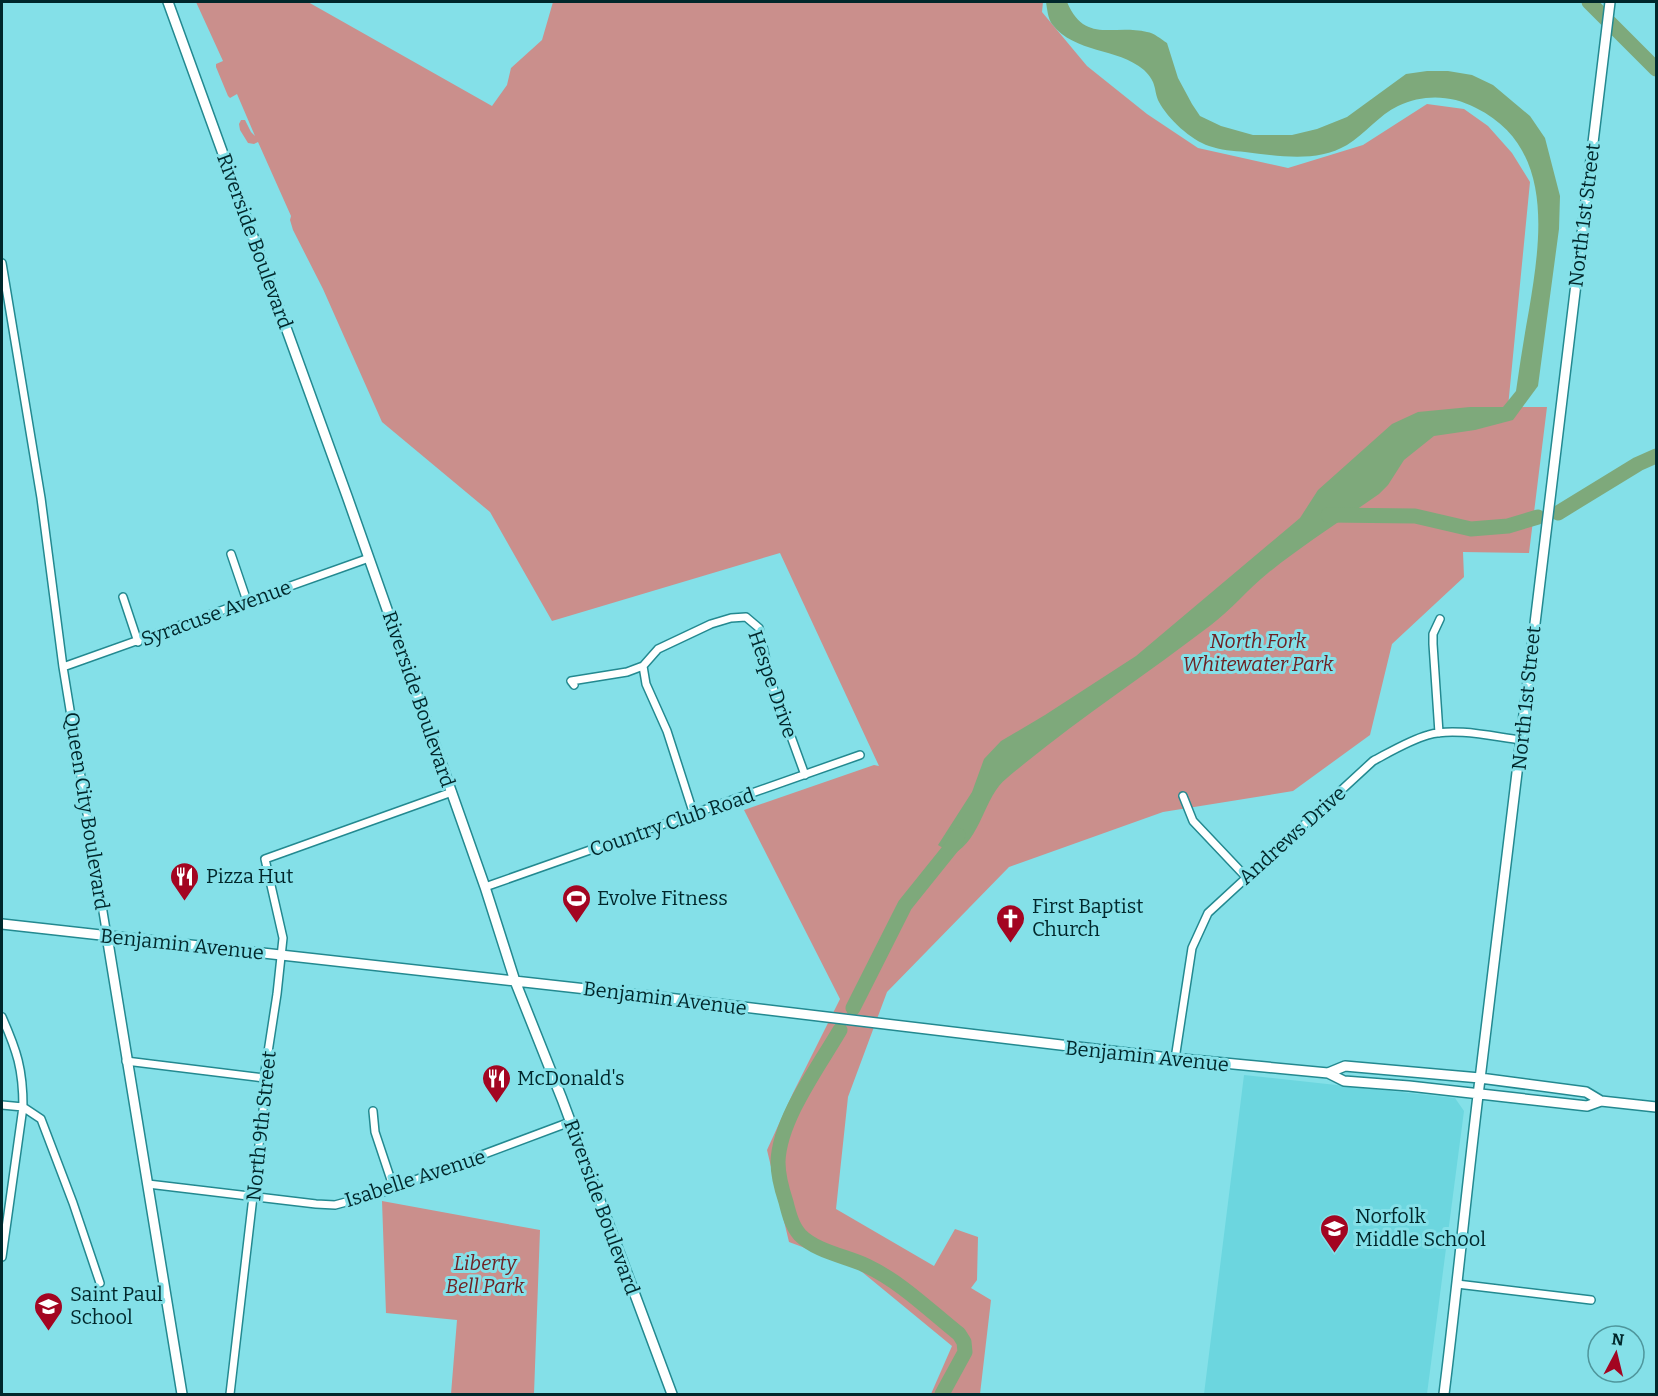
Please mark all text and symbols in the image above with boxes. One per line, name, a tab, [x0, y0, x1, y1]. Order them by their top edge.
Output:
street label: North 1st Street	[1563, 142, 1605, 288]
street label: Riverside Boulevard	[212, 150, 298, 332]
street label: Syracuse Avenue	[138, 575, 294, 651]
street label: Riverside Boulevard	[378, 608, 460, 790]
street label: North 1st Street	[1507, 625, 1545, 771]
street label: Hespe Drive	[743, 627, 803, 741]
park label: North Fork Whitewater Park	[1183, 629, 1334, 676]
street label: Queen City Boulevard	[60, 710, 115, 912]
street label: Andrews Drive	[1234, 781, 1350, 889]
street label: Country Club Road	[586, 782, 758, 861]
restaurant icon: Pizza Hut	[169, 860, 201, 902]
place label: Pizza Hut	[206, 864, 293, 888]
sports icon: Evolve Fitness	[560, 882, 592, 924]
place label: Evolve Fitness	[597, 886, 728, 910]
place label: First Baptist Church	[1032, 894, 1144, 941]
church icon: First Baptist Church	[995, 902, 1027, 944]
street label: Benjamin Avenue	[99, 923, 265, 966]
street label: Benjamin Avenue	[582, 976, 748, 1021]
street label: Benjamin Avenue	[1064, 1035, 1230, 1078]
street label: North 9th Street	[241, 1050, 281, 1202]
restaurant icon: McDonald's	[480, 1062, 512, 1104]
place label: McDonald's	[517, 1066, 624, 1090]
street label: Riverside Boulevard	[559, 1116, 645, 1298]
street label: Isabelle Avenue	[342, 1144, 488, 1212]
place label: Norfolk Middle School	[1355, 1204, 1486, 1251]
school or university icon: Norfolk Middle School	[1318, 1212, 1350, 1254]
park label: Liberty Bell Park	[446, 1251, 525, 1298]
place label: Saint Paul School	[70, 1282, 163, 1329]
school or university icon: Saint Paul School	[33, 1290, 65, 1332]
north arrow	[1586, 1324, 1646, 1384]
text: N	[1610, 1329, 1625, 1350]

